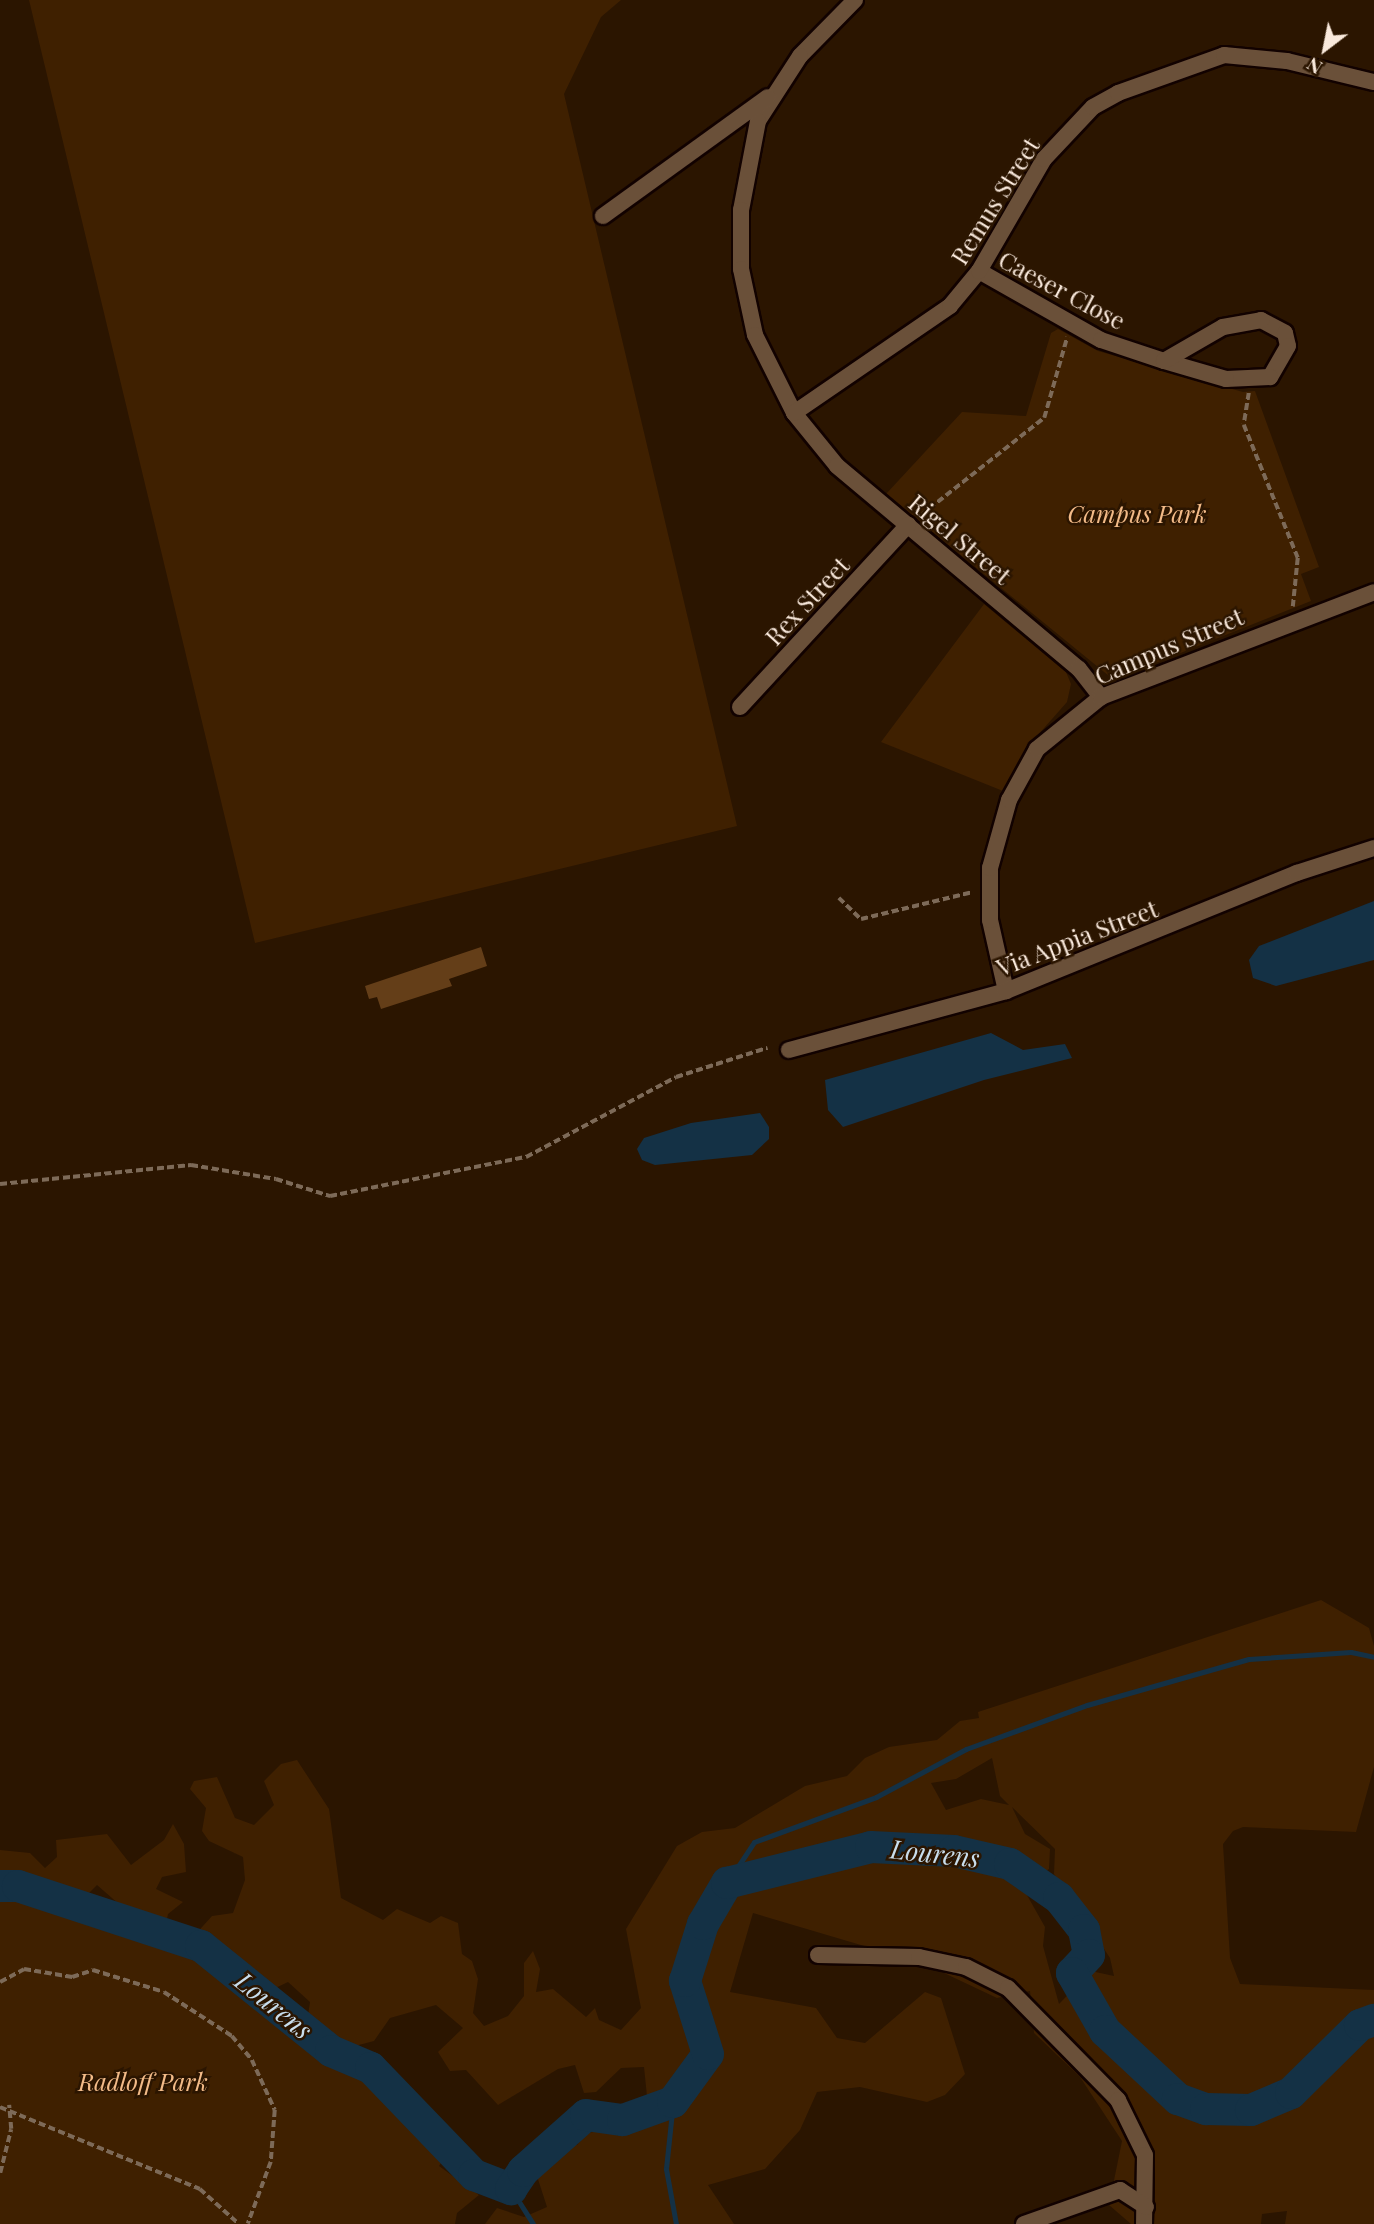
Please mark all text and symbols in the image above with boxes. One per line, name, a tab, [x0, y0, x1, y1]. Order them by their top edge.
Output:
north arrow	[1290, 14, 1360, 84]
text: N	[1301, 52, 1327, 81]
street label: Remus Street	[945, 132, 1045, 270]
street label: Caeser Close	[994, 245, 1130, 335]
street label: Rigel Street	[903, 488, 1017, 590]
park label: Campus Park	[1067, 500, 1207, 528]
street label: Rex Street	[759, 551, 855, 651]
street label: Campus Street	[1090, 602, 1248, 690]
street label: Via Appia Street	[992, 894, 1162, 982]
water label: Lourens	[889, 1833, 981, 1873]
water label: Lourens	[229, 1965, 319, 2045]
park label: Radloff Park	[78, 2068, 208, 2096]

